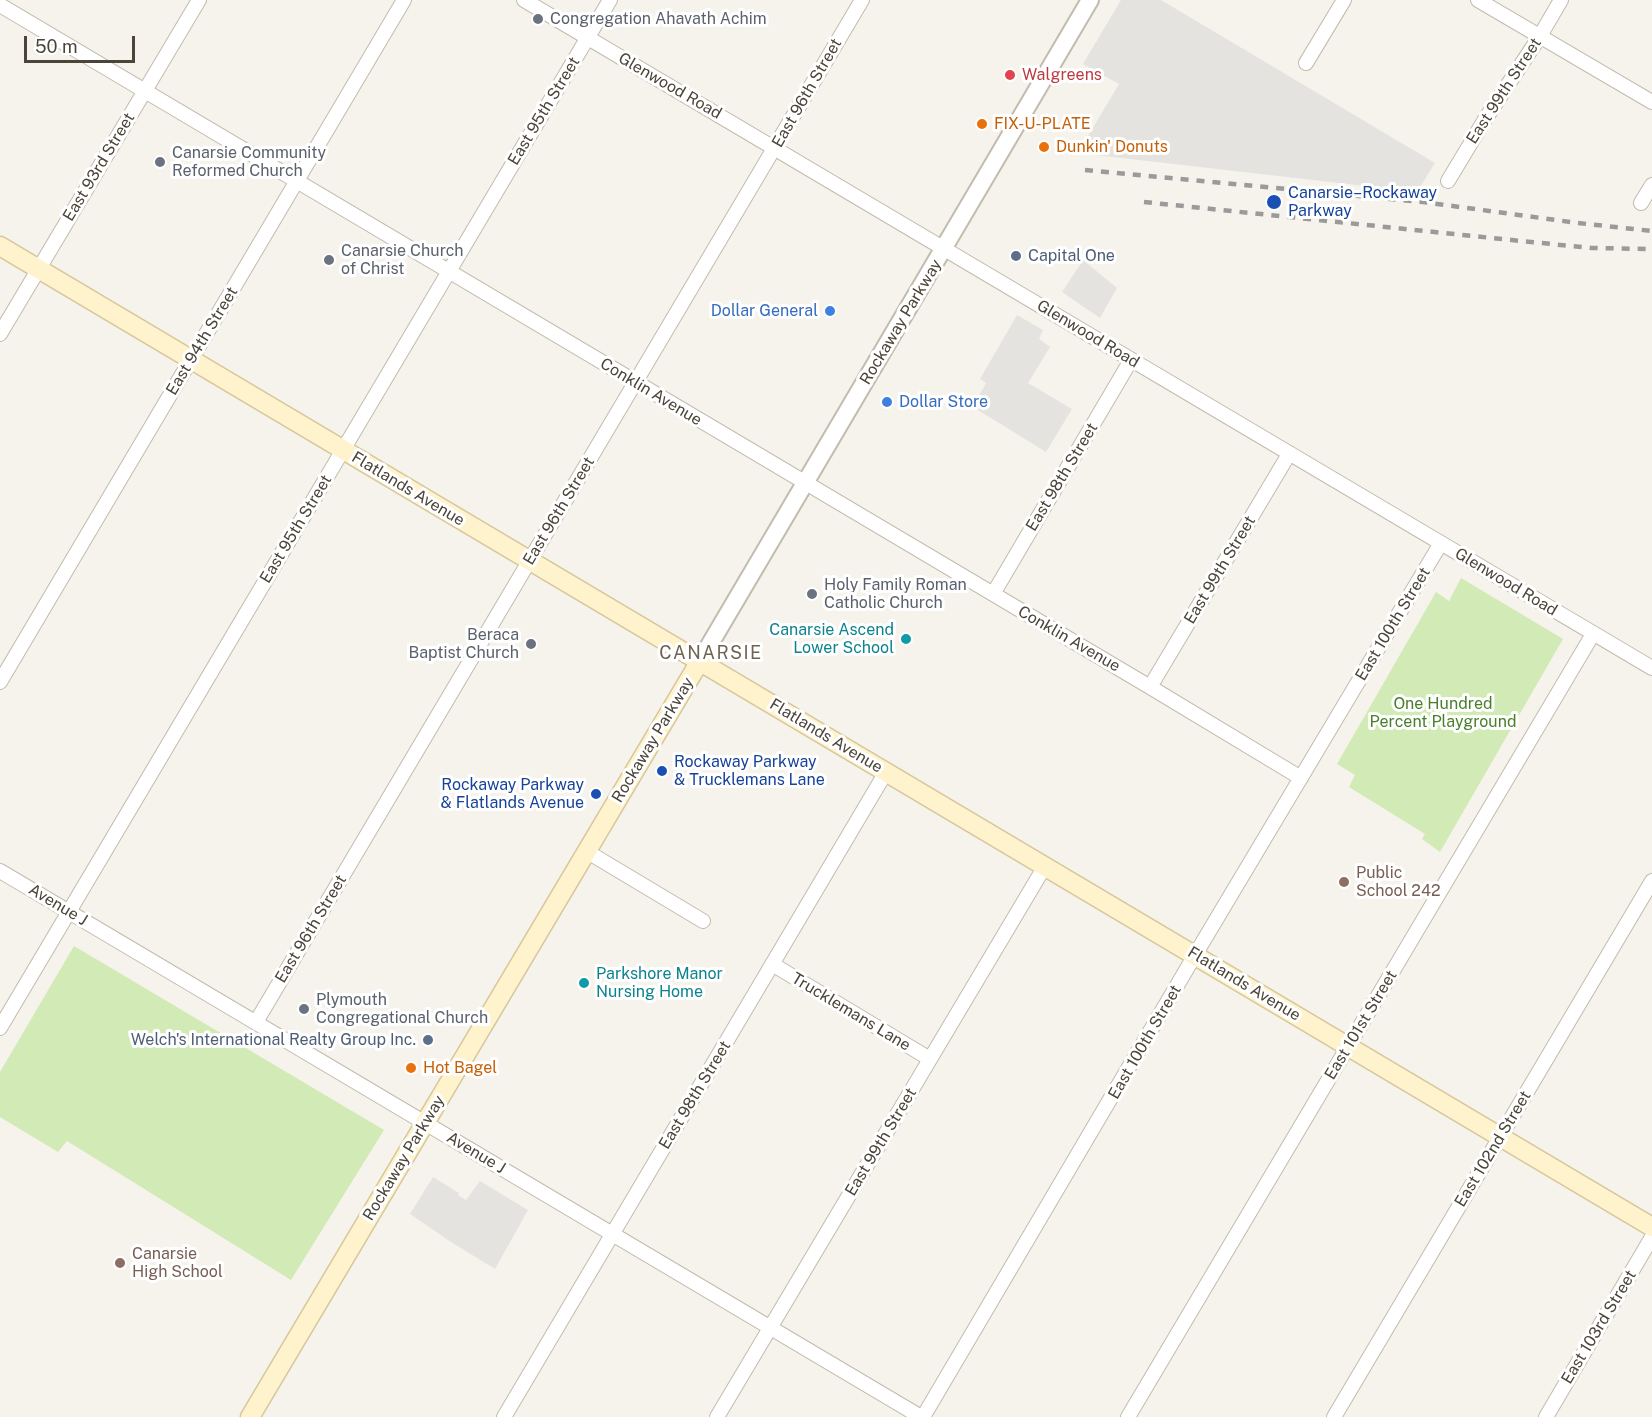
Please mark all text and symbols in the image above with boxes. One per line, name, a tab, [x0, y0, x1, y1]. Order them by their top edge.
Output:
place label: Congregation Ahavath Achim	[550, 9, 767, 29]
marker: Congregation Ahavath Achim	[531, 12, 545, 26]
scale bar	[27, 24, 138, 62]
street label: East 99th Street	[1463, 34, 1545, 148]
street label: East 96th Street	[768, 35, 846, 151]
text: 50 m	[35, 36, 78, 57]
street label: Glenwood Road	[615, 49, 725, 123]
street label: East 95th Street	[504, 53, 584, 169]
place label: Walgreens	[1022, 65, 1102, 85]
marker: Walgreens	[1003, 68, 1017, 82]
street label: East 93rd Street	[59, 109, 139, 225]
place label: FIX-U-PLATE	[994, 114, 1091, 134]
marker: FIX-U-PLATE	[975, 117, 989, 131]
place label: Dunkin' Donuts	[1056, 137, 1168, 157]
marker: Dunkin' Donuts	[1037, 140, 1051, 154]
place label: Canarsie Community Reformed Church	[172, 143, 326, 181]
marker: Canarsie Community Reformed Church	[153, 155, 167, 169]
place label: Canarsie–Rockaway Parkway	[1288, 183, 1437, 221]
marker: Canarsie–Rockaway Parkway	[1265, 193, 1283, 211]
place label: Canarsie Church of Christ	[341, 241, 464, 279]
place label: Capital One	[1028, 246, 1115, 266]
marker: Capital One	[1009, 249, 1023, 263]
marker: Canarsie Church of Christ	[322, 253, 336, 267]
street label: Rockaway Parkway	[856, 256, 946, 388]
street label: East 94th Street	[162, 283, 242, 399]
street label: Glenwood Road	[1033, 296, 1143, 372]
place label: Dollar General	[711, 301, 818, 321]
marker: Dollar General	[823, 304, 837, 318]
street label: Conklin Avenue	[597, 354, 705, 430]
place label: Dollar Store	[899, 392, 988, 412]
marker: Dollar Store	[880, 395, 894, 409]
street label: East 98th Street	[1022, 419, 1102, 535]
street label: Flatlands Avenue	[348, 448, 468, 530]
street label: East 96th Street	[519, 454, 599, 568]
street label: East 95th Street	[256, 471, 336, 587]
street label: East 99th Street	[1180, 513, 1260, 627]
street label: Glenwood Road	[1451, 544, 1561, 620]
street label: East 100th Street	[1352, 564, 1434, 684]
place label: Holy Family Roman Catholic Church	[824, 575, 967, 613]
marker: Holy Family Roman Catholic Church	[805, 587, 819, 601]
street label: Conklin Avenue	[1014, 602, 1124, 676]
place label: Canarsie Ascend Lower School	[769, 620, 894, 658]
place label: Beraca Baptist Church	[408, 625, 519, 663]
marker: Canarsie Ascend Lower School	[899, 632, 913, 646]
marker: Beraca Baptist Church	[524, 637, 538, 651]
district label: CANARSIE	[659, 642, 763, 664]
street label: Rockaway Parkway	[608, 674, 698, 806]
park label: One Hundred Percent Playground	[1369, 694, 1517, 732]
street label: Flatlands Avenue	[766, 695, 886, 777]
place label: Rockaway Parkway & Trucklemans Lane	[674, 752, 825, 790]
marker: Rockaway Parkway & Trucklemans Lane	[655, 764, 669, 778]
place label: Rockaway Parkway & Flatlands Avenue	[440, 775, 584, 813]
marker: Rockaway Parkway & Flatlands Avenue	[589, 787, 603, 801]
place label: Public School 242	[1356, 863, 1440, 901]
street label: East 96th Street	[271, 872, 351, 986]
marker: Public School 242	[1337, 875, 1351, 889]
street label: Avenue J	[25, 880, 91, 930]
street label: Flatlands Avenue	[1184, 943, 1304, 1025]
place label: Parkshore Manor Nursing Home	[596, 964, 723, 1002]
street label: East 101st Street	[1321, 967, 1401, 1083]
street label: Trucklemans Lane	[788, 969, 914, 1055]
marker: Parkshore Manor Nursing Home	[577, 976, 591, 990]
street label: East 100th Street	[1105, 981, 1185, 1103]
place label: Plymouth Congregational Church	[316, 990, 488, 1028]
marker: Plymouth Congregational Church	[297, 1002, 311, 1016]
place label: Welch's International Realty Group Inc.	[131, 1030, 416, 1050]
marker: Welch's International Realty Group Inc.	[421, 1033, 435, 1047]
street label: East 98th Street	[655, 1037, 735, 1153]
place label: Hot Bagel	[423, 1058, 497, 1078]
marker: Hot Bagel	[404, 1061, 418, 1075]
street label: East 99th Street	[841, 1085, 921, 1199]
street label: East 102nd Street	[1451, 1088, 1535, 1210]
street label: Rockaway Parkway	[359, 1092, 449, 1224]
street label: Avenue J	[443, 1128, 509, 1178]
place label: Canarsie High School	[132, 1244, 223, 1282]
marker: Canarsie High School	[113, 1256, 127, 1270]
street label: East 103rd Street	[1558, 1267, 1640, 1387]

